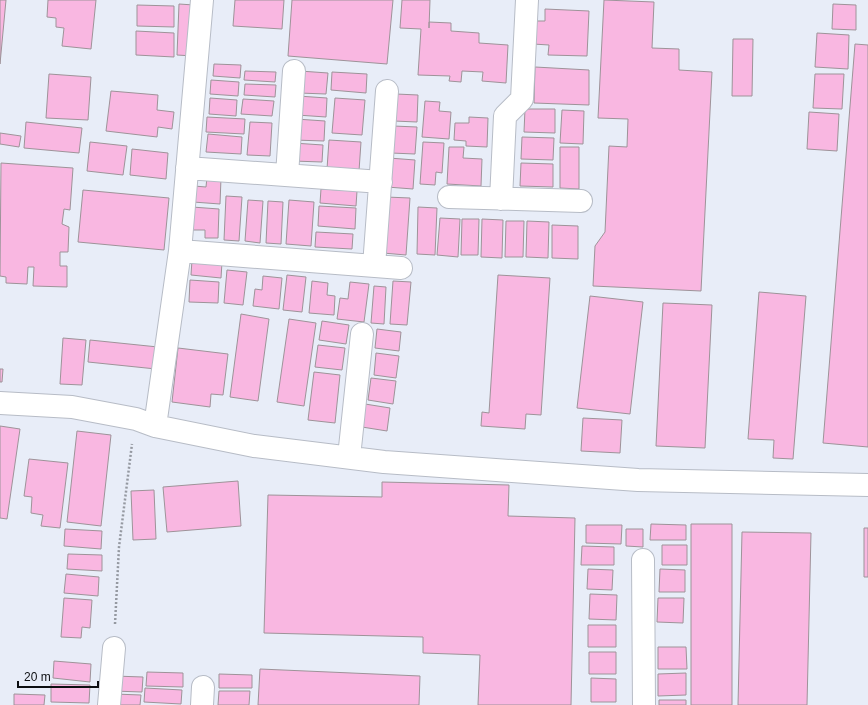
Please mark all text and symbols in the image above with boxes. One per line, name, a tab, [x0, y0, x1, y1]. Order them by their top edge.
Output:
scale bar	[18, 663, 98, 689]
text: 20 m	[24, 670, 51, 684]

